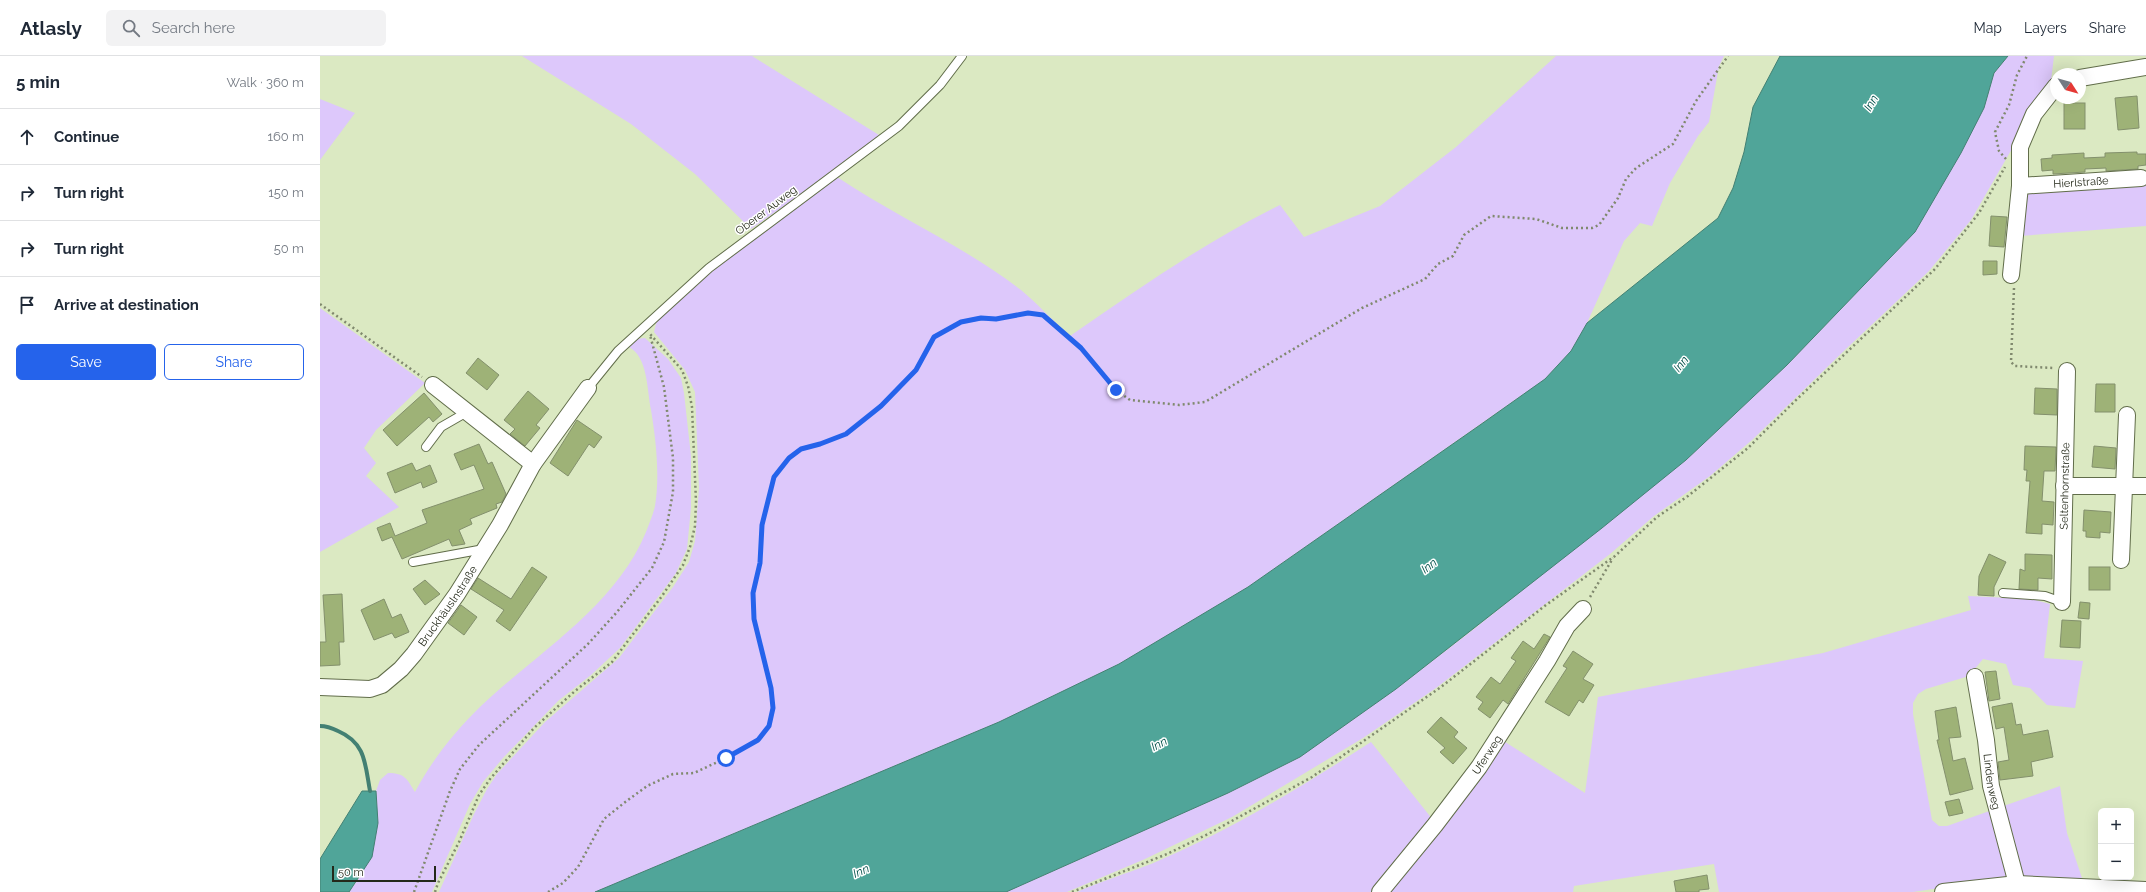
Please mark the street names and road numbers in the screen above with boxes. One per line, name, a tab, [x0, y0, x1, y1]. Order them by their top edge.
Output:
street label: Hierlstraße	[2053, 174, 2109, 191]
street label: Oberer Auweg	[733, 183, 800, 238]
street label: Seltenhornstraße	[2058, 442, 2072, 530]
street label: Bruckhäuslnstraße	[416, 563, 480, 649]
street label: Uferweg	[1470, 733, 1505, 777]
street label: Lindenweg	[1981, 753, 2003, 811]

